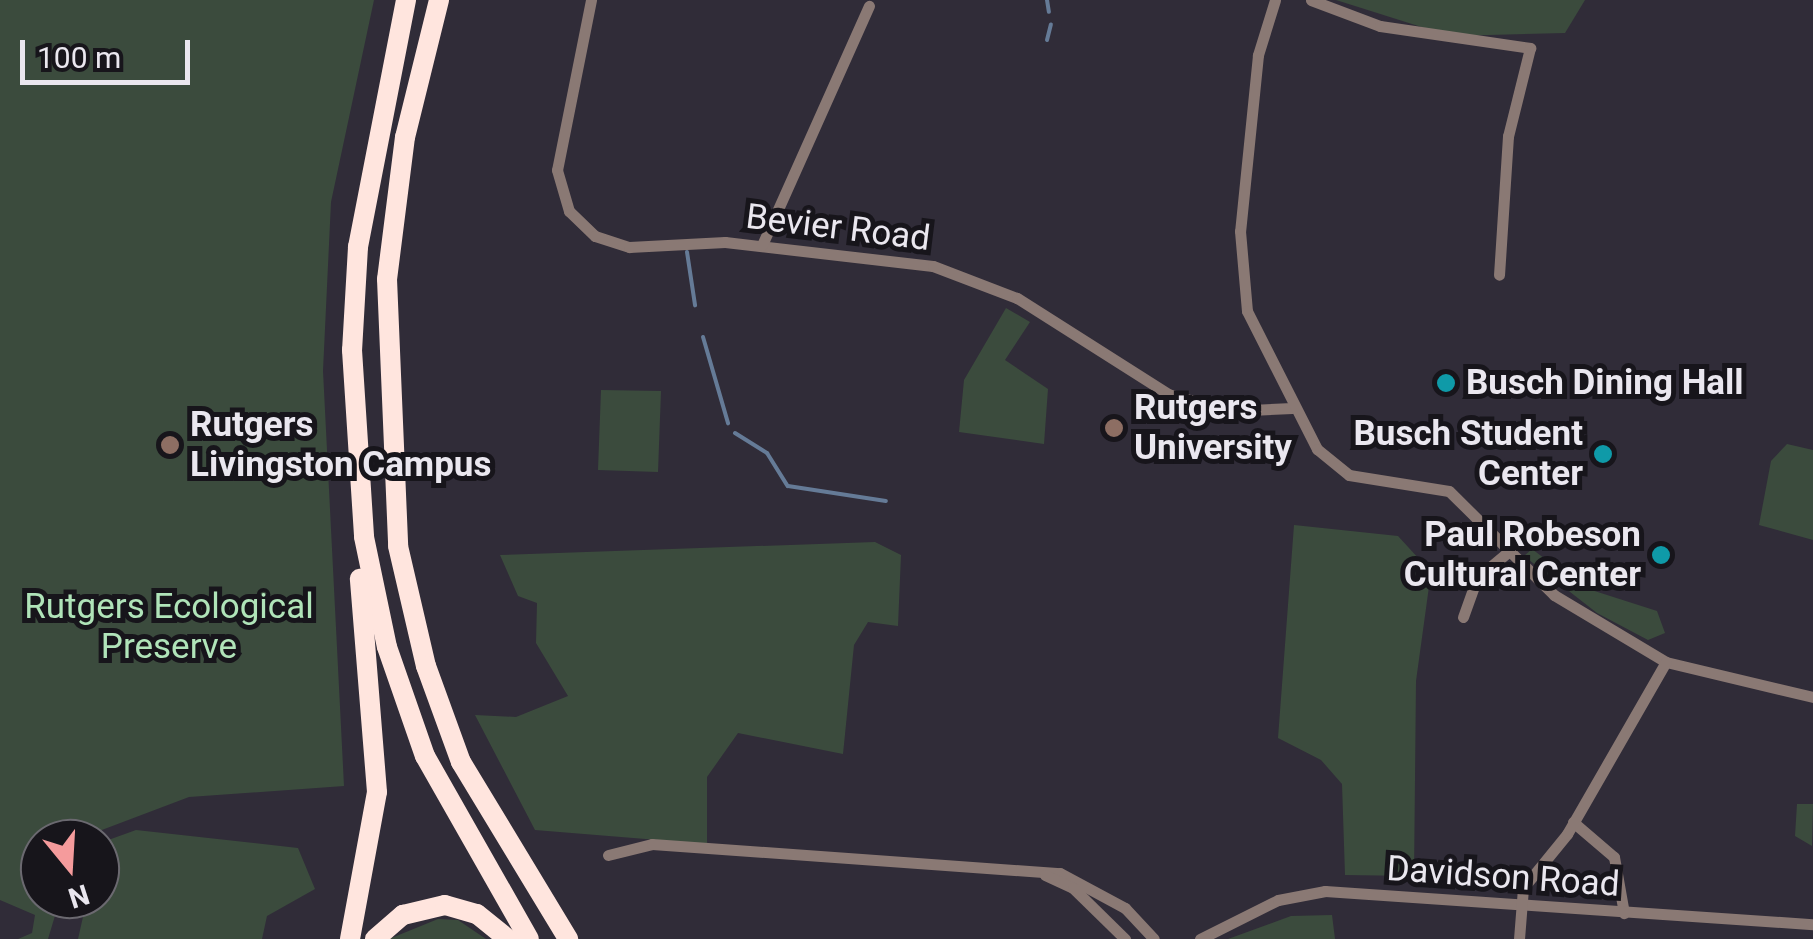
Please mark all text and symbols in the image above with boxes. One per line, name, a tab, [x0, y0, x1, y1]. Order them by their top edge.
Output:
scale bar	[25, 20, 195, 82]
text: 100 m	[37, 40, 121, 75]
street label: Bevier Road	[744, 196, 932, 260]
place label: Busch Dining Hall	[1466, 362, 1744, 404]
marker: Busch Dining Hall	[1435, 372, 1457, 394]
place label: Rutgers University	[1134, 387, 1292, 469]
place label: Rutgers Livingston Campus	[190, 404, 491, 486]
place label: Busch Student Center	[1353, 413, 1583, 495]
marker: Rutgers University	[1103, 417, 1125, 439]
marker: Rutgers Livingston Campus	[159, 434, 181, 456]
marker: Busch Student Center	[1592, 443, 1614, 465]
place label: Paul Robeson Cultural Center	[1404, 514, 1641, 596]
marker: Paul Robeson Cultural Center	[1650, 544, 1672, 566]
park label: Rutgers Ecological Preserve	[24, 586, 314, 668]
north arrow	[20, 819, 120, 919]
street label: Davidson Road	[1385, 848, 1621, 906]
text: N	[64, 877, 93, 915]

